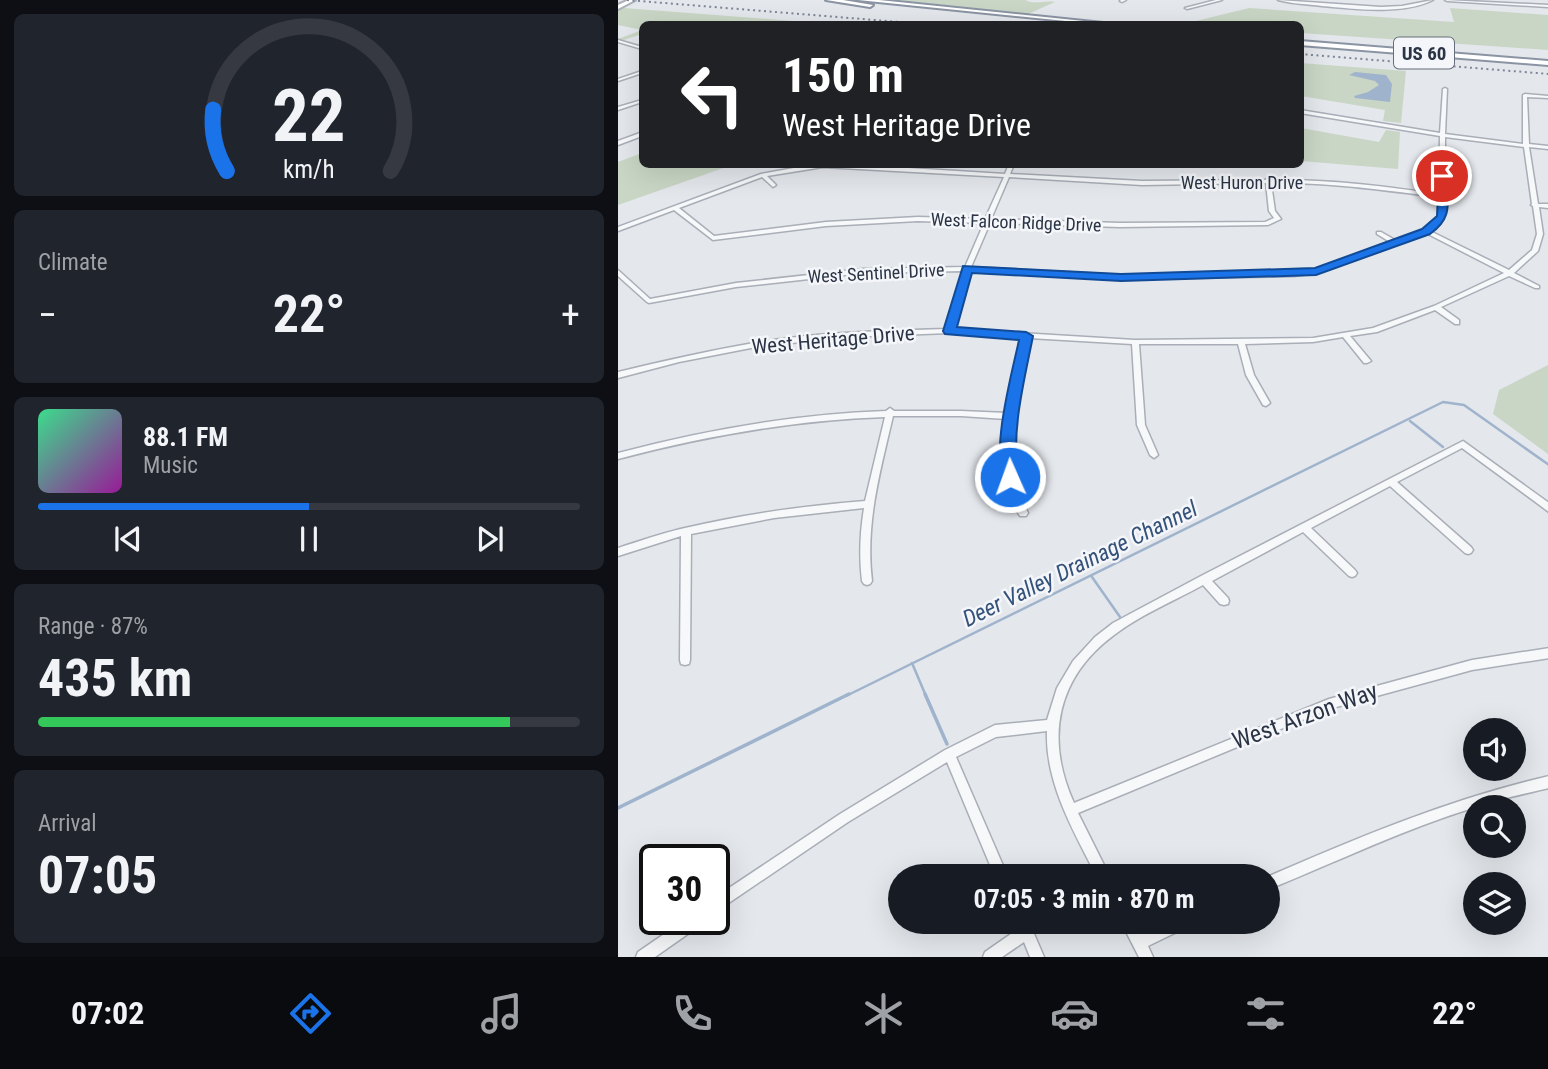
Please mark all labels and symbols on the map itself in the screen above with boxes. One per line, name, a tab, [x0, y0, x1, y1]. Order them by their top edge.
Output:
road number: US 60	[1394, 38, 1454, 68]
pin	[1412, 146, 1472, 206]
street label: West Huron Drive	[1181, 172, 1303, 193]
street label: West Falcon Ridge Drive	[930, 209, 1102, 235]
street label: West Sentinel Drive	[807, 259, 945, 287]
street label: West Heritage Drive	[751, 321, 916, 359]
position arrow	[973, 440, 1047, 514]
water label: Deer Valley Drainage Channel	[958, 495, 1203, 633]
street label: West Arzon Way	[1229, 677, 1381, 755]
speed limit sign: 30	[639, 844, 730, 935]

